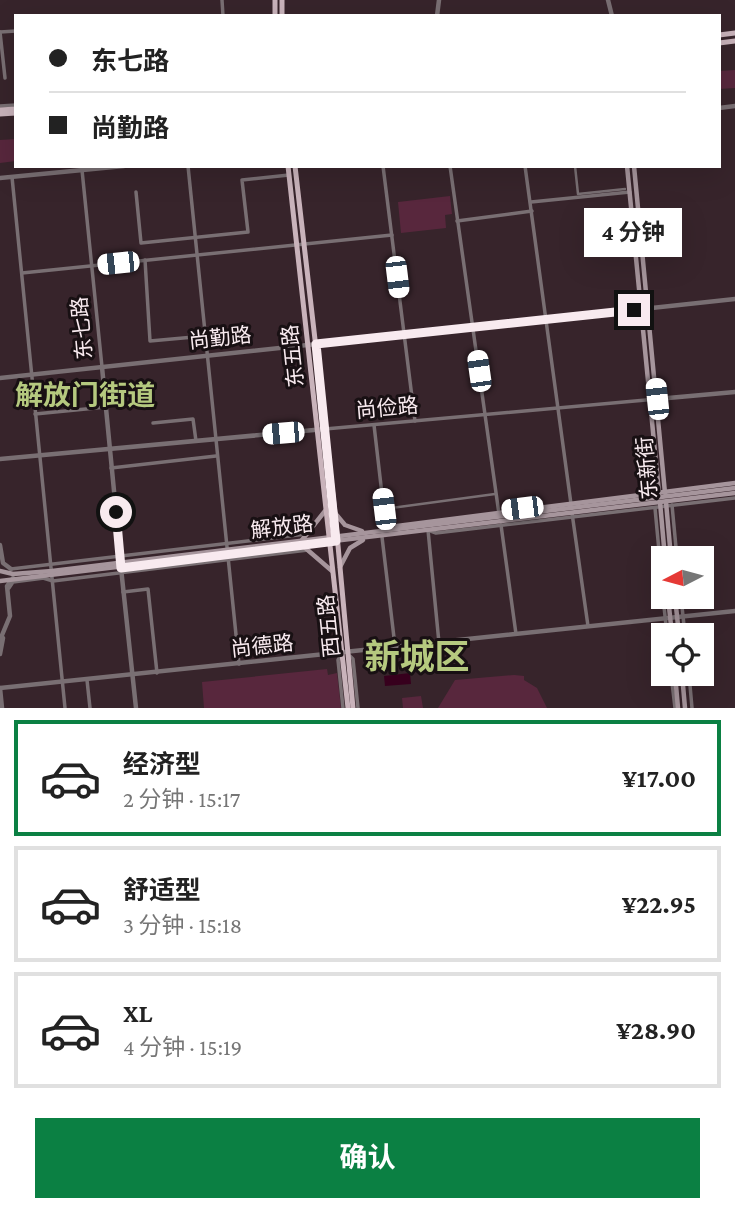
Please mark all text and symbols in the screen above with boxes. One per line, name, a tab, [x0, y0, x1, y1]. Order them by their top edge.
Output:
text: 东七路	[91, 47, 169, 76]
text: 尚勤路	[91, 114, 169, 143]
callout: 4 分钟	[585, 208, 683, 258]
text: 4 分钟	[602, 219, 664, 245]
car	[97, 250, 140, 276]
car	[385, 255, 410, 299]
route end	[618, 294, 650, 326]
street label: 东七路	[67, 296, 97, 360]
street label: 尚勤路	[187, 323, 253, 353]
street label: 东五路	[278, 323, 308, 389]
car	[466, 349, 493, 393]
car	[645, 377, 670, 421]
district label: 解放门街道	[15, 380, 155, 411]
street label: 尚俭路	[355, 393, 419, 423]
car	[262, 421, 305, 445]
street label: 东新街	[632, 436, 662, 500]
car	[372, 487, 397, 531]
car	[500, 495, 545, 521]
route start	[100, 496, 132, 528]
street label: 解放路	[249, 511, 315, 543]
north arrow	[651, 546, 714, 609]
map controls	[651, 546, 714, 686]
street label: 西五路	[314, 593, 344, 659]
button: locate	[651, 623, 714, 686]
street label: 尚德路	[229, 631, 295, 661]
district label: 新城区	[364, 638, 470, 677]
icon: car	[39, 747, 102, 810]
text: 经济型	[123, 750, 201, 779]
text: ¥17.00	[622, 764, 696, 793]
text: 2 分钟 · 15:17	[123, 786, 240, 812]
icon: car	[39, 873, 102, 936]
text: 舒适型	[123, 876, 201, 905]
text: ¥22.95	[622, 890, 696, 919]
text: 3 分钟 · 15:18	[123, 912, 242, 938]
icon: car	[39, 999, 102, 1062]
text: XL	[123, 999, 152, 1028]
text: ¥28.90	[616, 1016, 696, 1045]
text: 4 分钟 · 15:19	[123, 1034, 242, 1060]
button: 确认	[35, 1118, 700, 1198]

